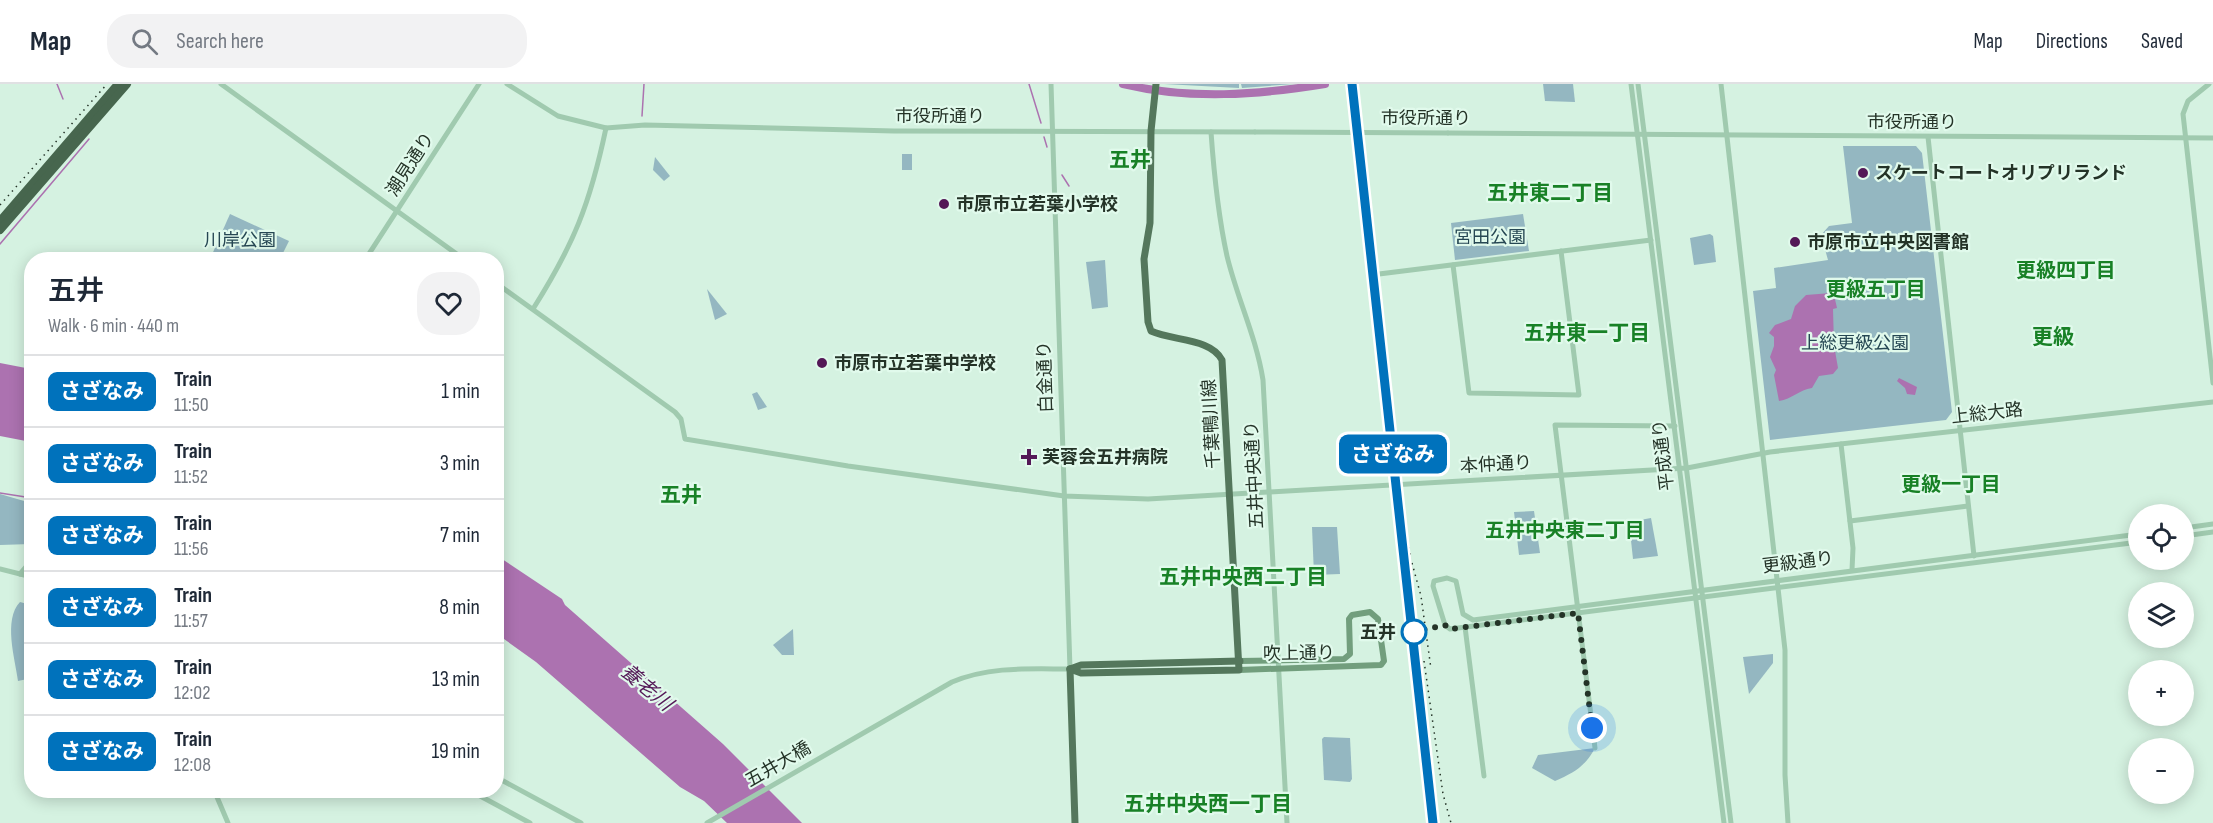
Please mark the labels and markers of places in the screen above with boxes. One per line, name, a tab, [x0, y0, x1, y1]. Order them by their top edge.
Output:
place label: スケートコートオリプリランド	[1875, 163, 2127, 184]
marker: スケートコートオリプリランド	[1856, 166, 1870, 180]
place label: 市原市立若葉小学校	[956, 194, 1118, 215]
marker: 市原市立若葉小学校	[937, 197, 951, 211]
place label: 市原市立中央図書館	[1807, 232, 1969, 253]
marker: 市原市立中央図書館	[1788, 235, 1802, 249]
place label: 市原市立若葉中学校	[834, 353, 996, 374]
marker: 市原市立若葉中学校	[815, 356, 829, 370]
place label: 芙蓉会五井病院	[1042, 447, 1168, 468]
marker: 芙蓉会五井病院	[1020, 448, 1038, 466]
marker: 五井	[1401, 619, 1427, 645]
place label: 五井	[1360, 622, 1396, 643]

